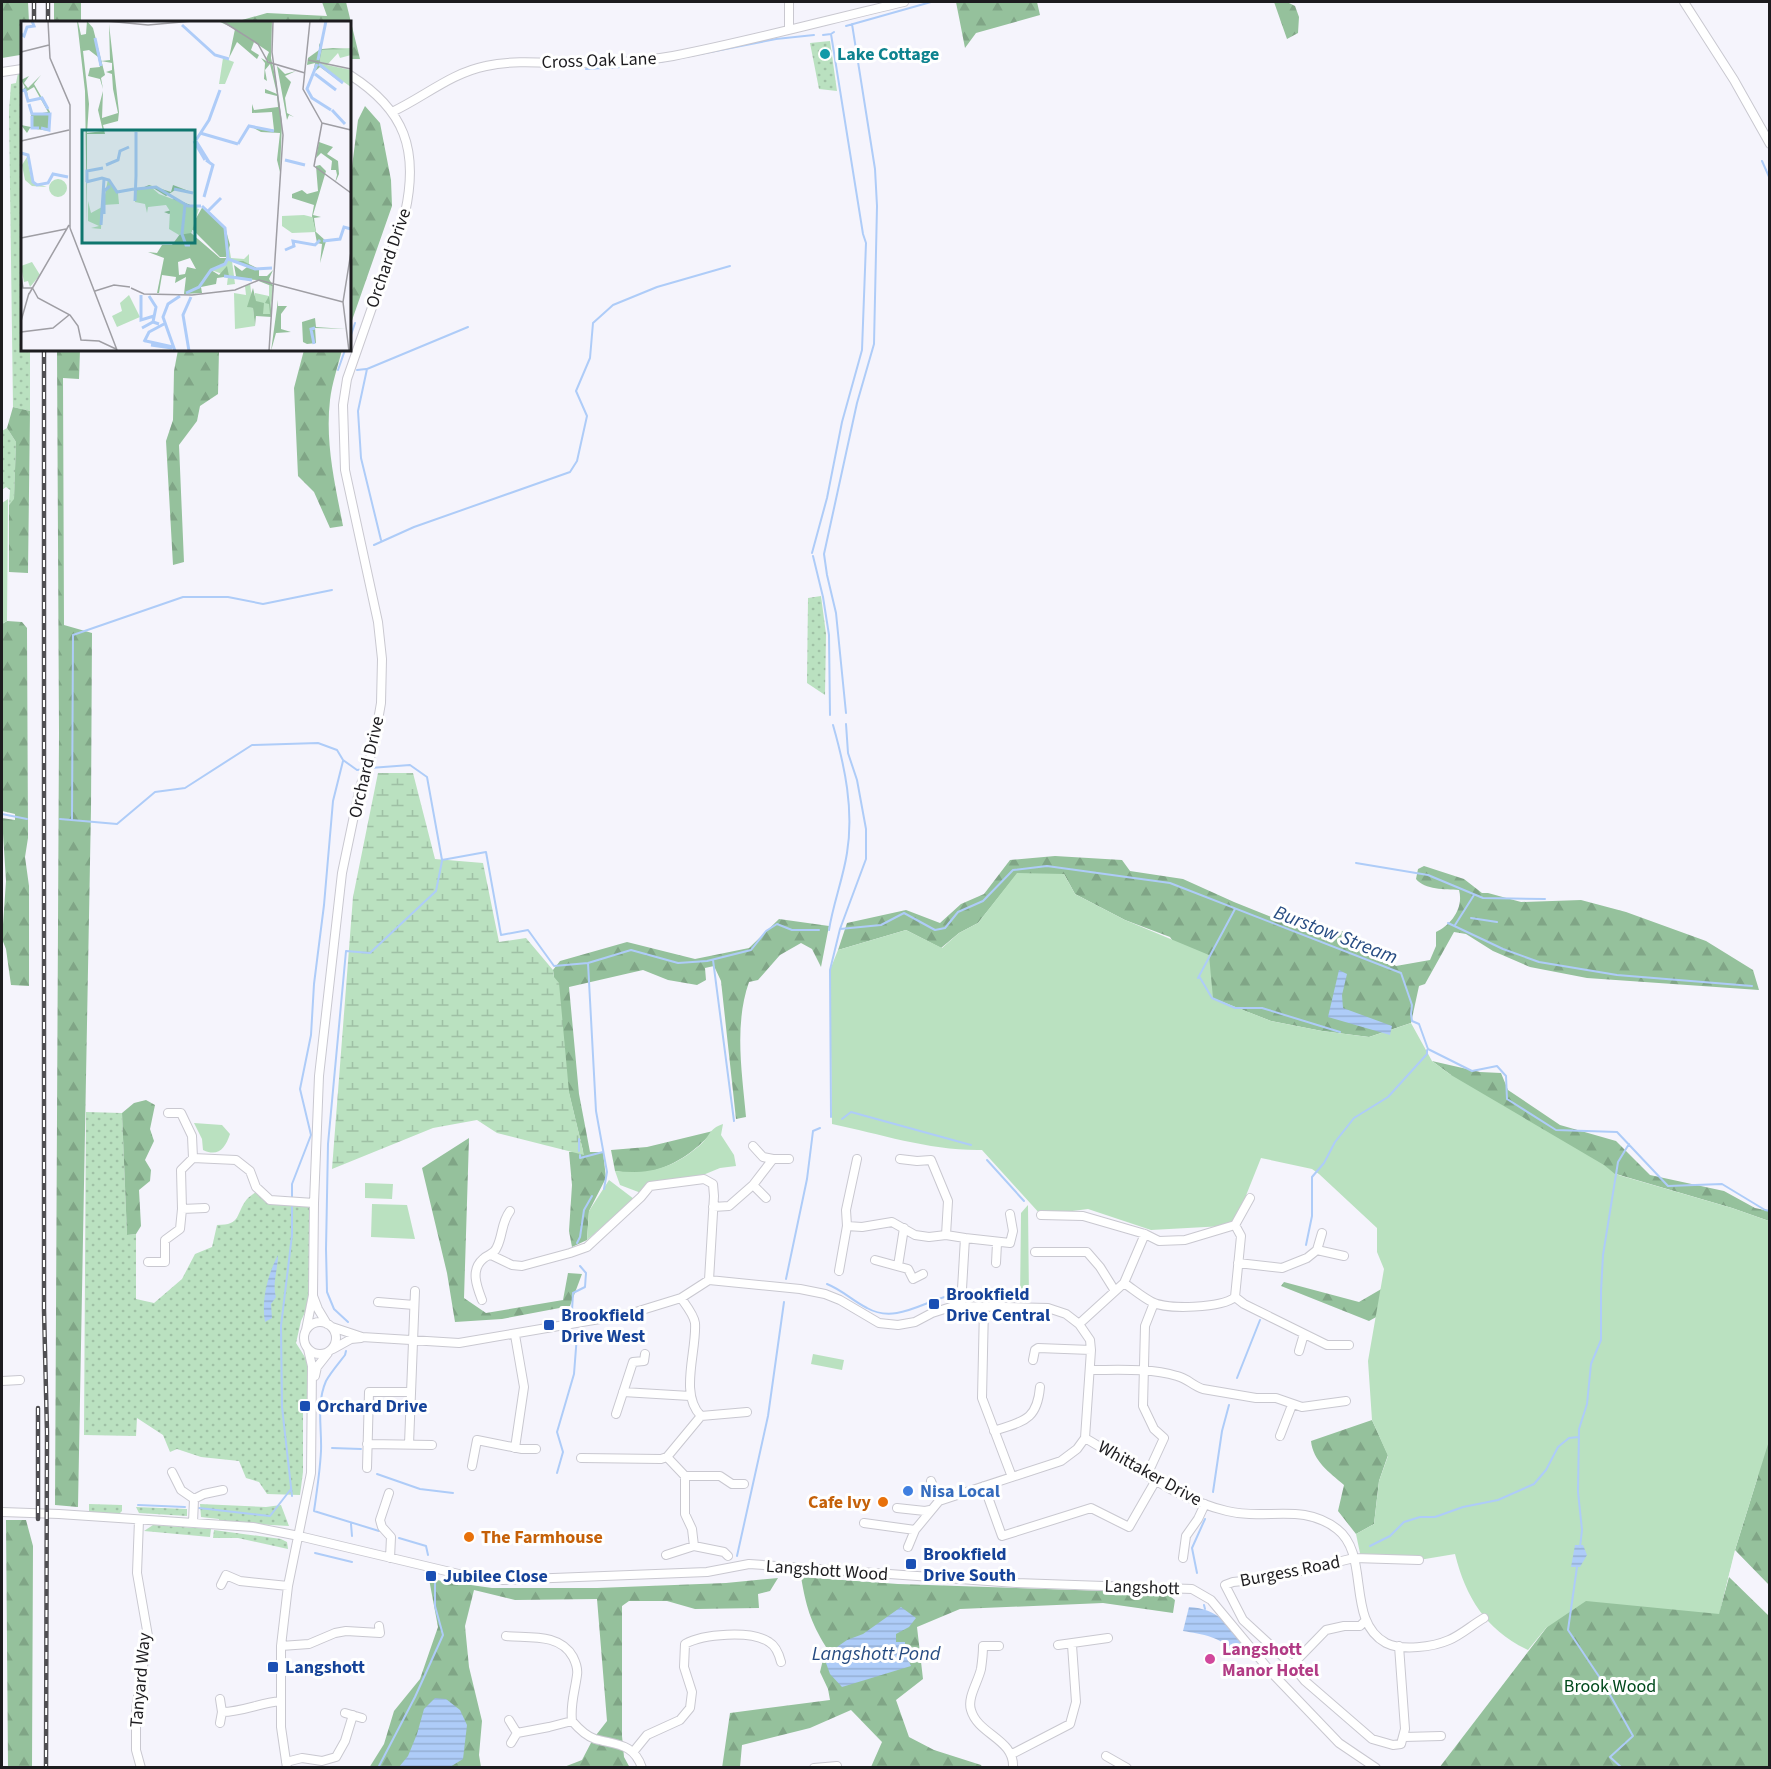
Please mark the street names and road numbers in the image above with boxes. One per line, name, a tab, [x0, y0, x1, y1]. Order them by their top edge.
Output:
street label: Cross Oak Lane	[541, 46, 657, 75]
street label: Orchard Drive	[360, 205, 417, 311]
street label: Orchard Drive	[343, 714, 390, 820]
street label: Whittaker Drive	[1093, 1435, 1206, 1512]
street label: Burgess Road	[1238, 1550, 1342, 1593]
street label: Langshott Wood	[765, 1554, 889, 1587]
street label: Langshott	[1104, 1574, 1180, 1601]
street label: Tanyard Way	[124, 1631, 157, 1729]

